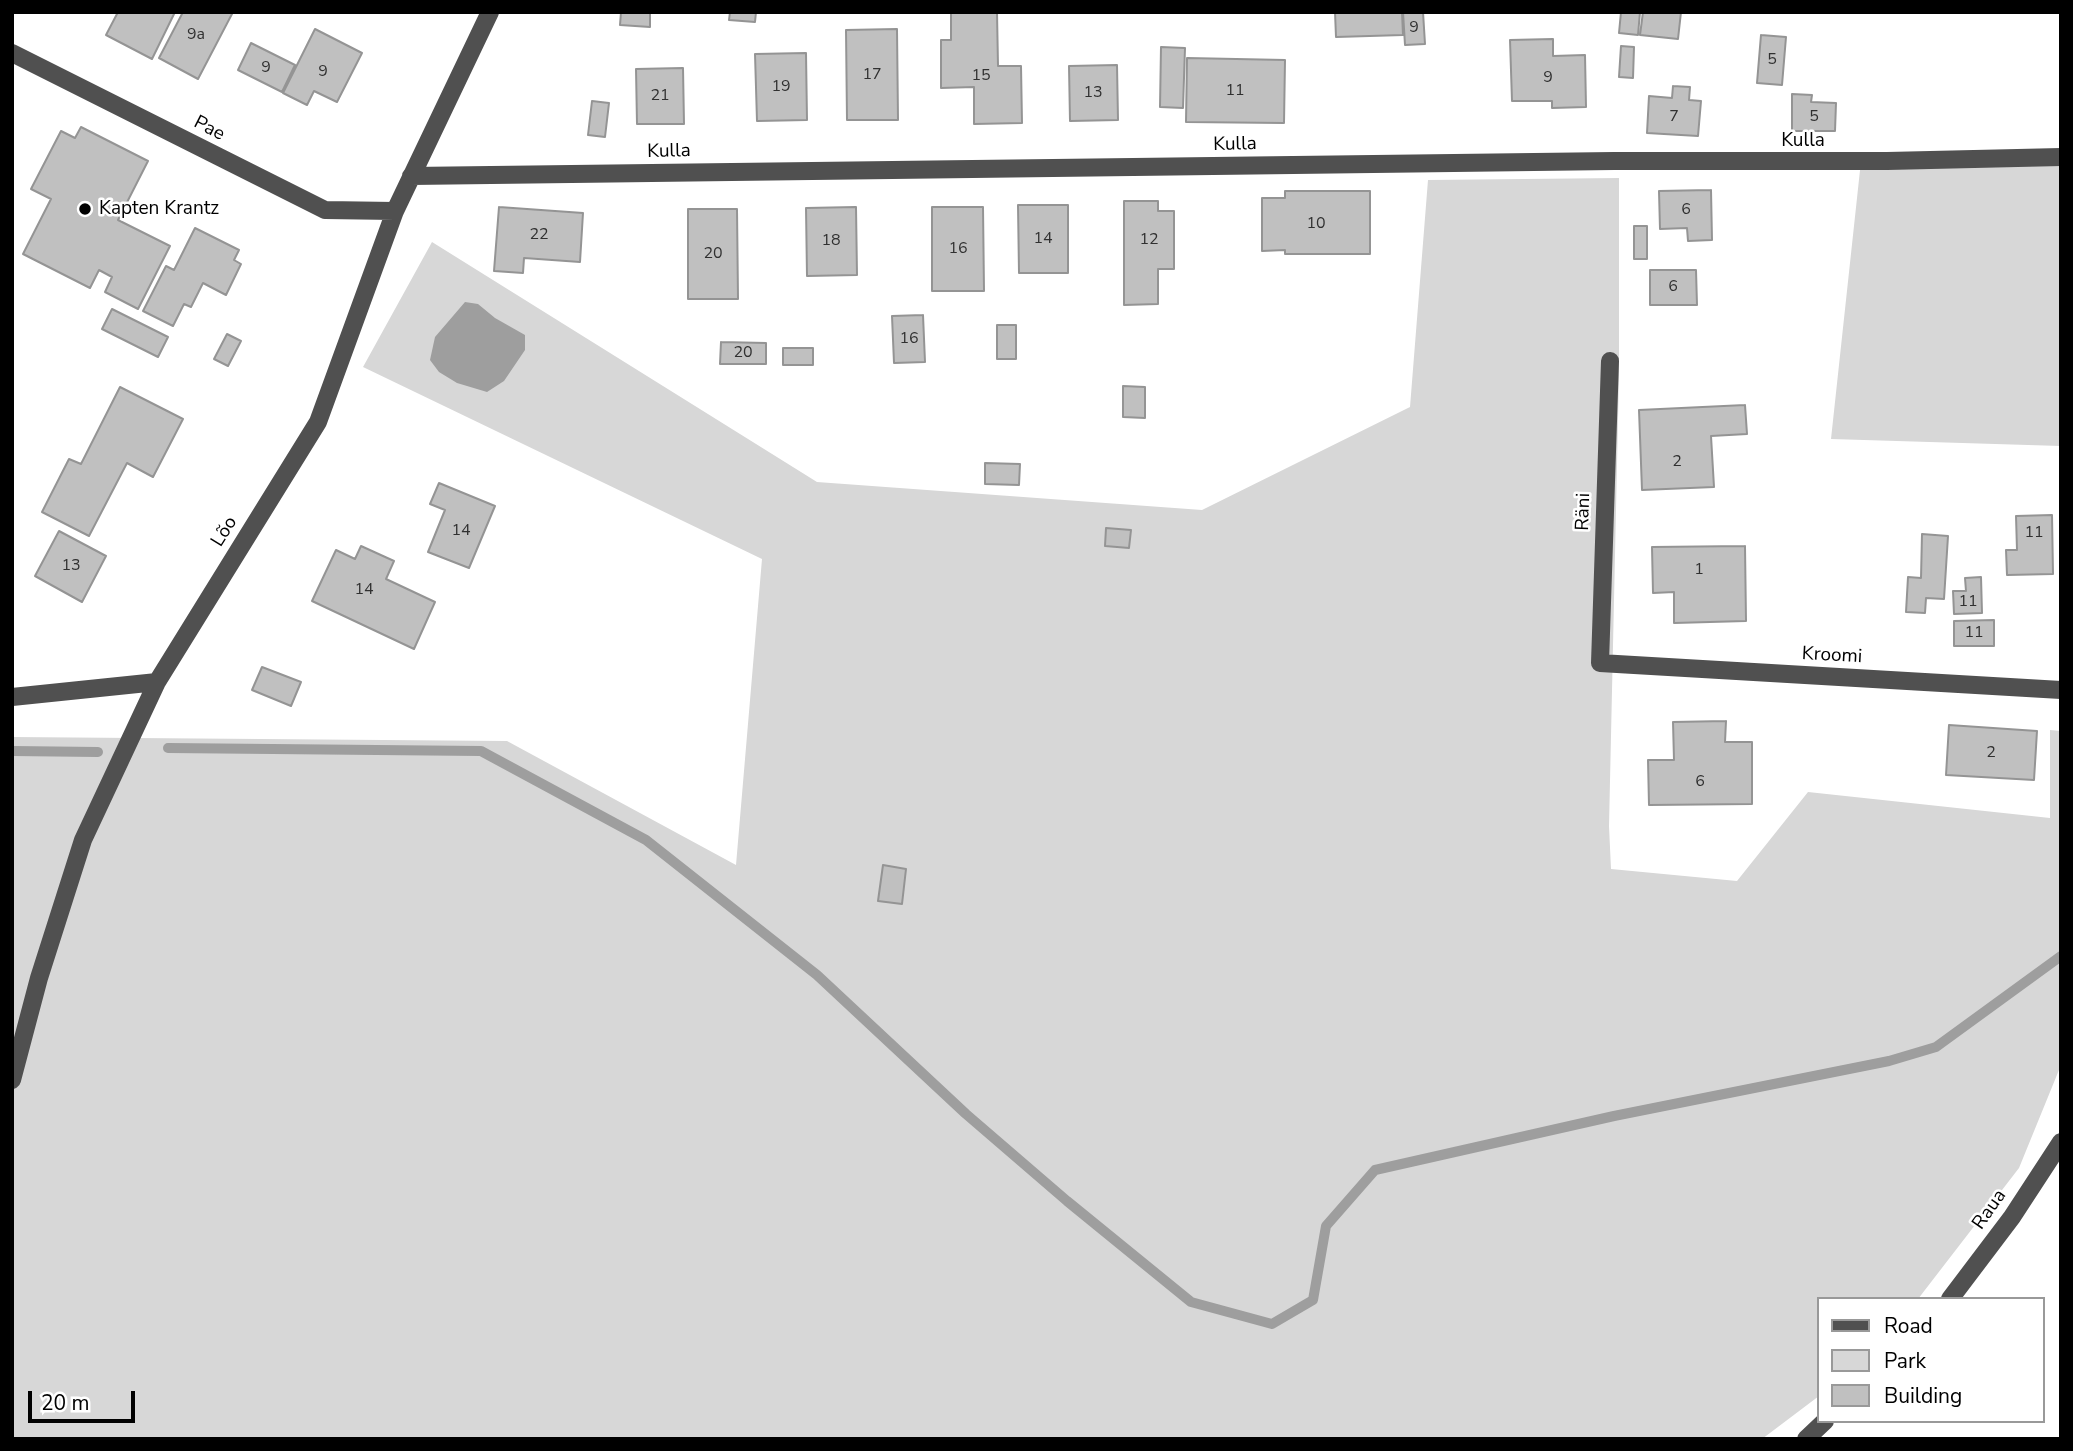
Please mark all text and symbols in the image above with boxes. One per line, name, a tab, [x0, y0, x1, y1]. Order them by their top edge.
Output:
house number: 9	[1409, 18, 1419, 38]
house number: 9a	[187, 25, 205, 45]
house number: 5	[1767, 50, 1777, 70]
house number: 9	[261, 58, 271, 78]
house number: 9	[318, 62, 328, 82]
house number: 17	[862, 65, 882, 85]
house number: 15	[971, 66, 991, 86]
house number: 9	[1543, 68, 1553, 88]
house number: 19	[771, 77, 791, 97]
house number: 11	[1225, 81, 1245, 101]
house number: 13	[1083, 83, 1103, 103]
house number: 21	[650, 86, 670, 106]
house number: 7	[1669, 107, 1679, 127]
house number: 5	[1809, 107, 1819, 127]
street label: Pae	[190, 112, 228, 146]
street label: Kulla	[1781, 130, 1825, 152]
street label: Kulla	[1213, 133, 1257, 157]
street label: Kulla	[647, 140, 691, 164]
place label: Kapten Krantz	[99, 198, 219, 220]
house number: 6	[1681, 200, 1691, 220]
marker: Kapten Krantz	[77, 201, 93, 217]
house number: 10	[1306, 214, 1326, 234]
house number: 22	[529, 225, 549, 245]
house number: 14	[1033, 229, 1053, 249]
house number: 12	[1139, 230, 1159, 250]
house number: 18	[821, 231, 841, 251]
house number: 16	[948, 239, 968, 259]
house number: 20	[703, 244, 723, 264]
house number: 6	[1668, 277, 1678, 297]
house number: 16	[899, 329, 919, 349]
house number: 20	[733, 343, 753, 363]
house number: 2	[1672, 452, 1682, 472]
street label: Räni	[1572, 493, 1596, 531]
street label: Lõo	[207, 513, 243, 551]
house number: 14	[451, 521, 471, 541]
house number: 11	[2024, 523, 2044, 543]
house number: 13	[61, 556, 81, 576]
house number: 1	[1694, 560, 1704, 580]
house number: 14	[354, 580, 374, 600]
house number: 11	[1958, 592, 1978, 612]
house number: 11	[1964, 623, 1984, 643]
street label: Kroomi	[1801, 643, 1863, 669]
house number: 2	[1986, 743, 1996, 763]
house number: 6	[1695, 772, 1705, 792]
street label: Raua	[1968, 1186, 2012, 1234]
legend	[1818, 1297, 2045, 1423]
text: Road	[1884, 1312, 1933, 1340]
text: Park	[1884, 1347, 1926, 1375]
scale bar	[32, 1378, 138, 1422]
text: Building	[1884, 1382, 1962, 1410]
text: 20 m	[41, 1389, 90, 1417]

